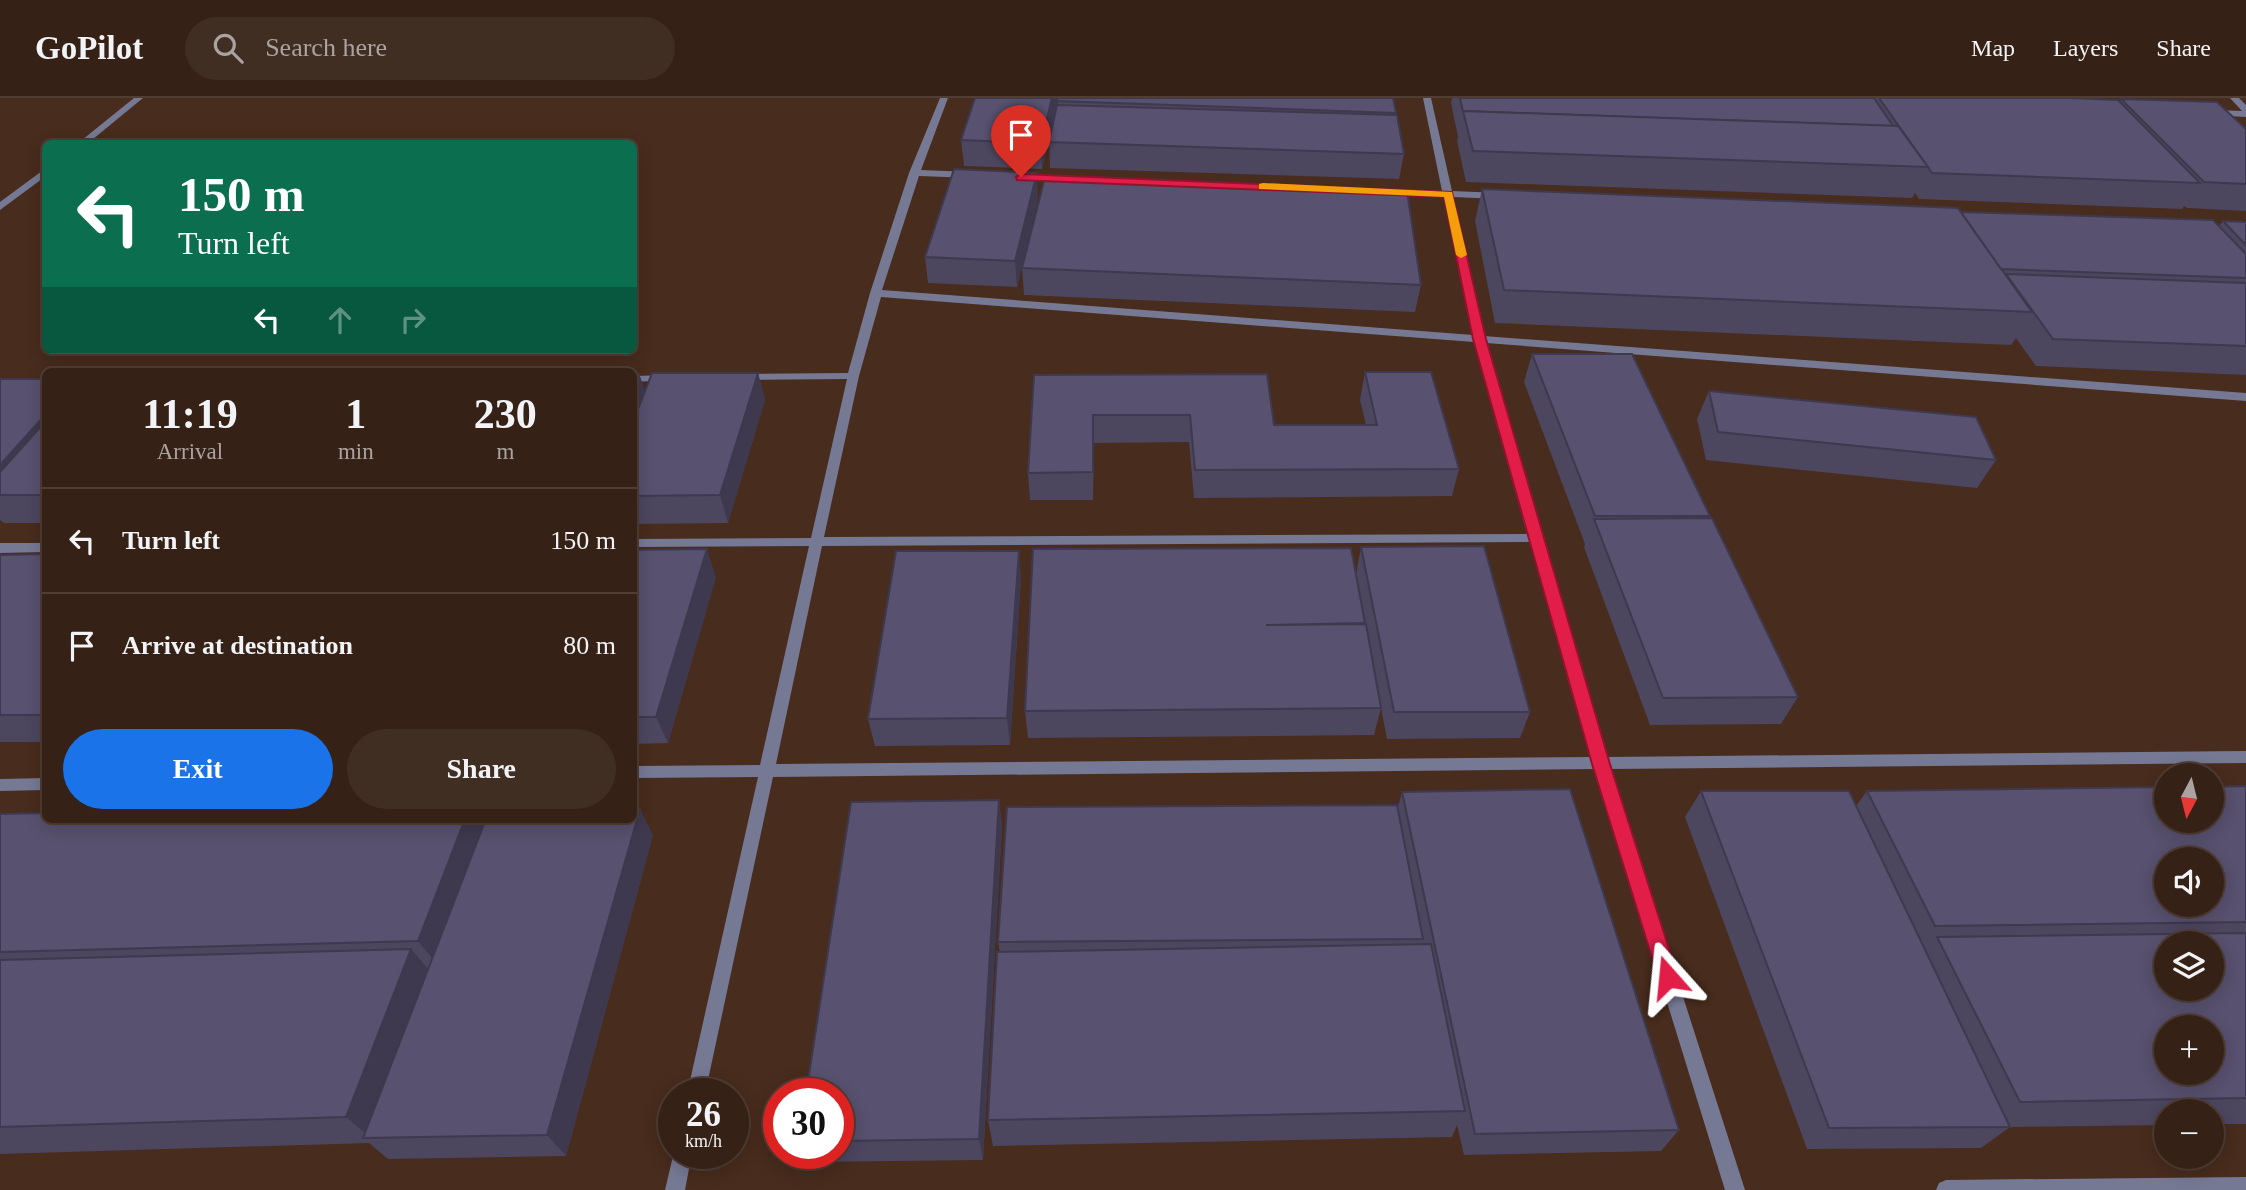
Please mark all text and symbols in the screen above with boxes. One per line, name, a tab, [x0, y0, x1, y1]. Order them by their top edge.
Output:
search box	[185, 17, 675, 80]
icon: search	[209, 29, 247, 67]
text: GoPilot	[35, 30, 143, 66]
text: Search here	[265, 33, 387, 62]
text: Map	[1971, 35, 2015, 61]
text: Layers	[2053, 35, 2118, 61]
text: Share	[2156, 35, 2211, 61]
pin	[991, 105, 1051, 177]
icon: arrive	[1002, 116, 1040, 154]
text: 150 m	[178, 167, 305, 222]
icon: left	[63, 168, 154, 259]
text: Turn left	[178, 225, 290, 261]
icon: left	[248, 301, 286, 339]
icon: ahead	[321, 301, 359, 339]
icon: right	[394, 301, 432, 339]
text: 11:19	[142, 391, 238, 437]
text: 1	[345, 391, 366, 437]
text: 230	[474, 391, 537, 437]
text: Arrival	[157, 439, 223, 464]
text: min	[338, 439, 374, 464]
text: m	[496, 439, 514, 464]
icon: left	[63, 522, 101, 560]
text: Turn left	[122, 526, 220, 555]
text: 150 m	[550, 526, 616, 555]
icon: arrive	[63, 627, 101, 665]
text: Arrive at destination	[122, 631, 353, 660]
text: 80 m	[563, 631, 616, 660]
button: Exit	[63, 729, 333, 809]
button: Share	[347, 729, 616, 809]
north arrow	[2154, 763, 2224, 833]
map controls	[2154, 763, 2224, 1169]
button: sound	[2154, 847, 2224, 917]
button: layers	[2154, 931, 2224, 1001]
position arrow	[1631, 940, 1705, 1014]
button: +	[2154, 1015, 2224, 1085]
speed limit sign: 30	[763, 1078, 854, 1169]
text: 26	[686, 1095, 721, 1134]
button: −	[2154, 1099, 2224, 1169]
text: km/h	[685, 1131, 722, 1151]

